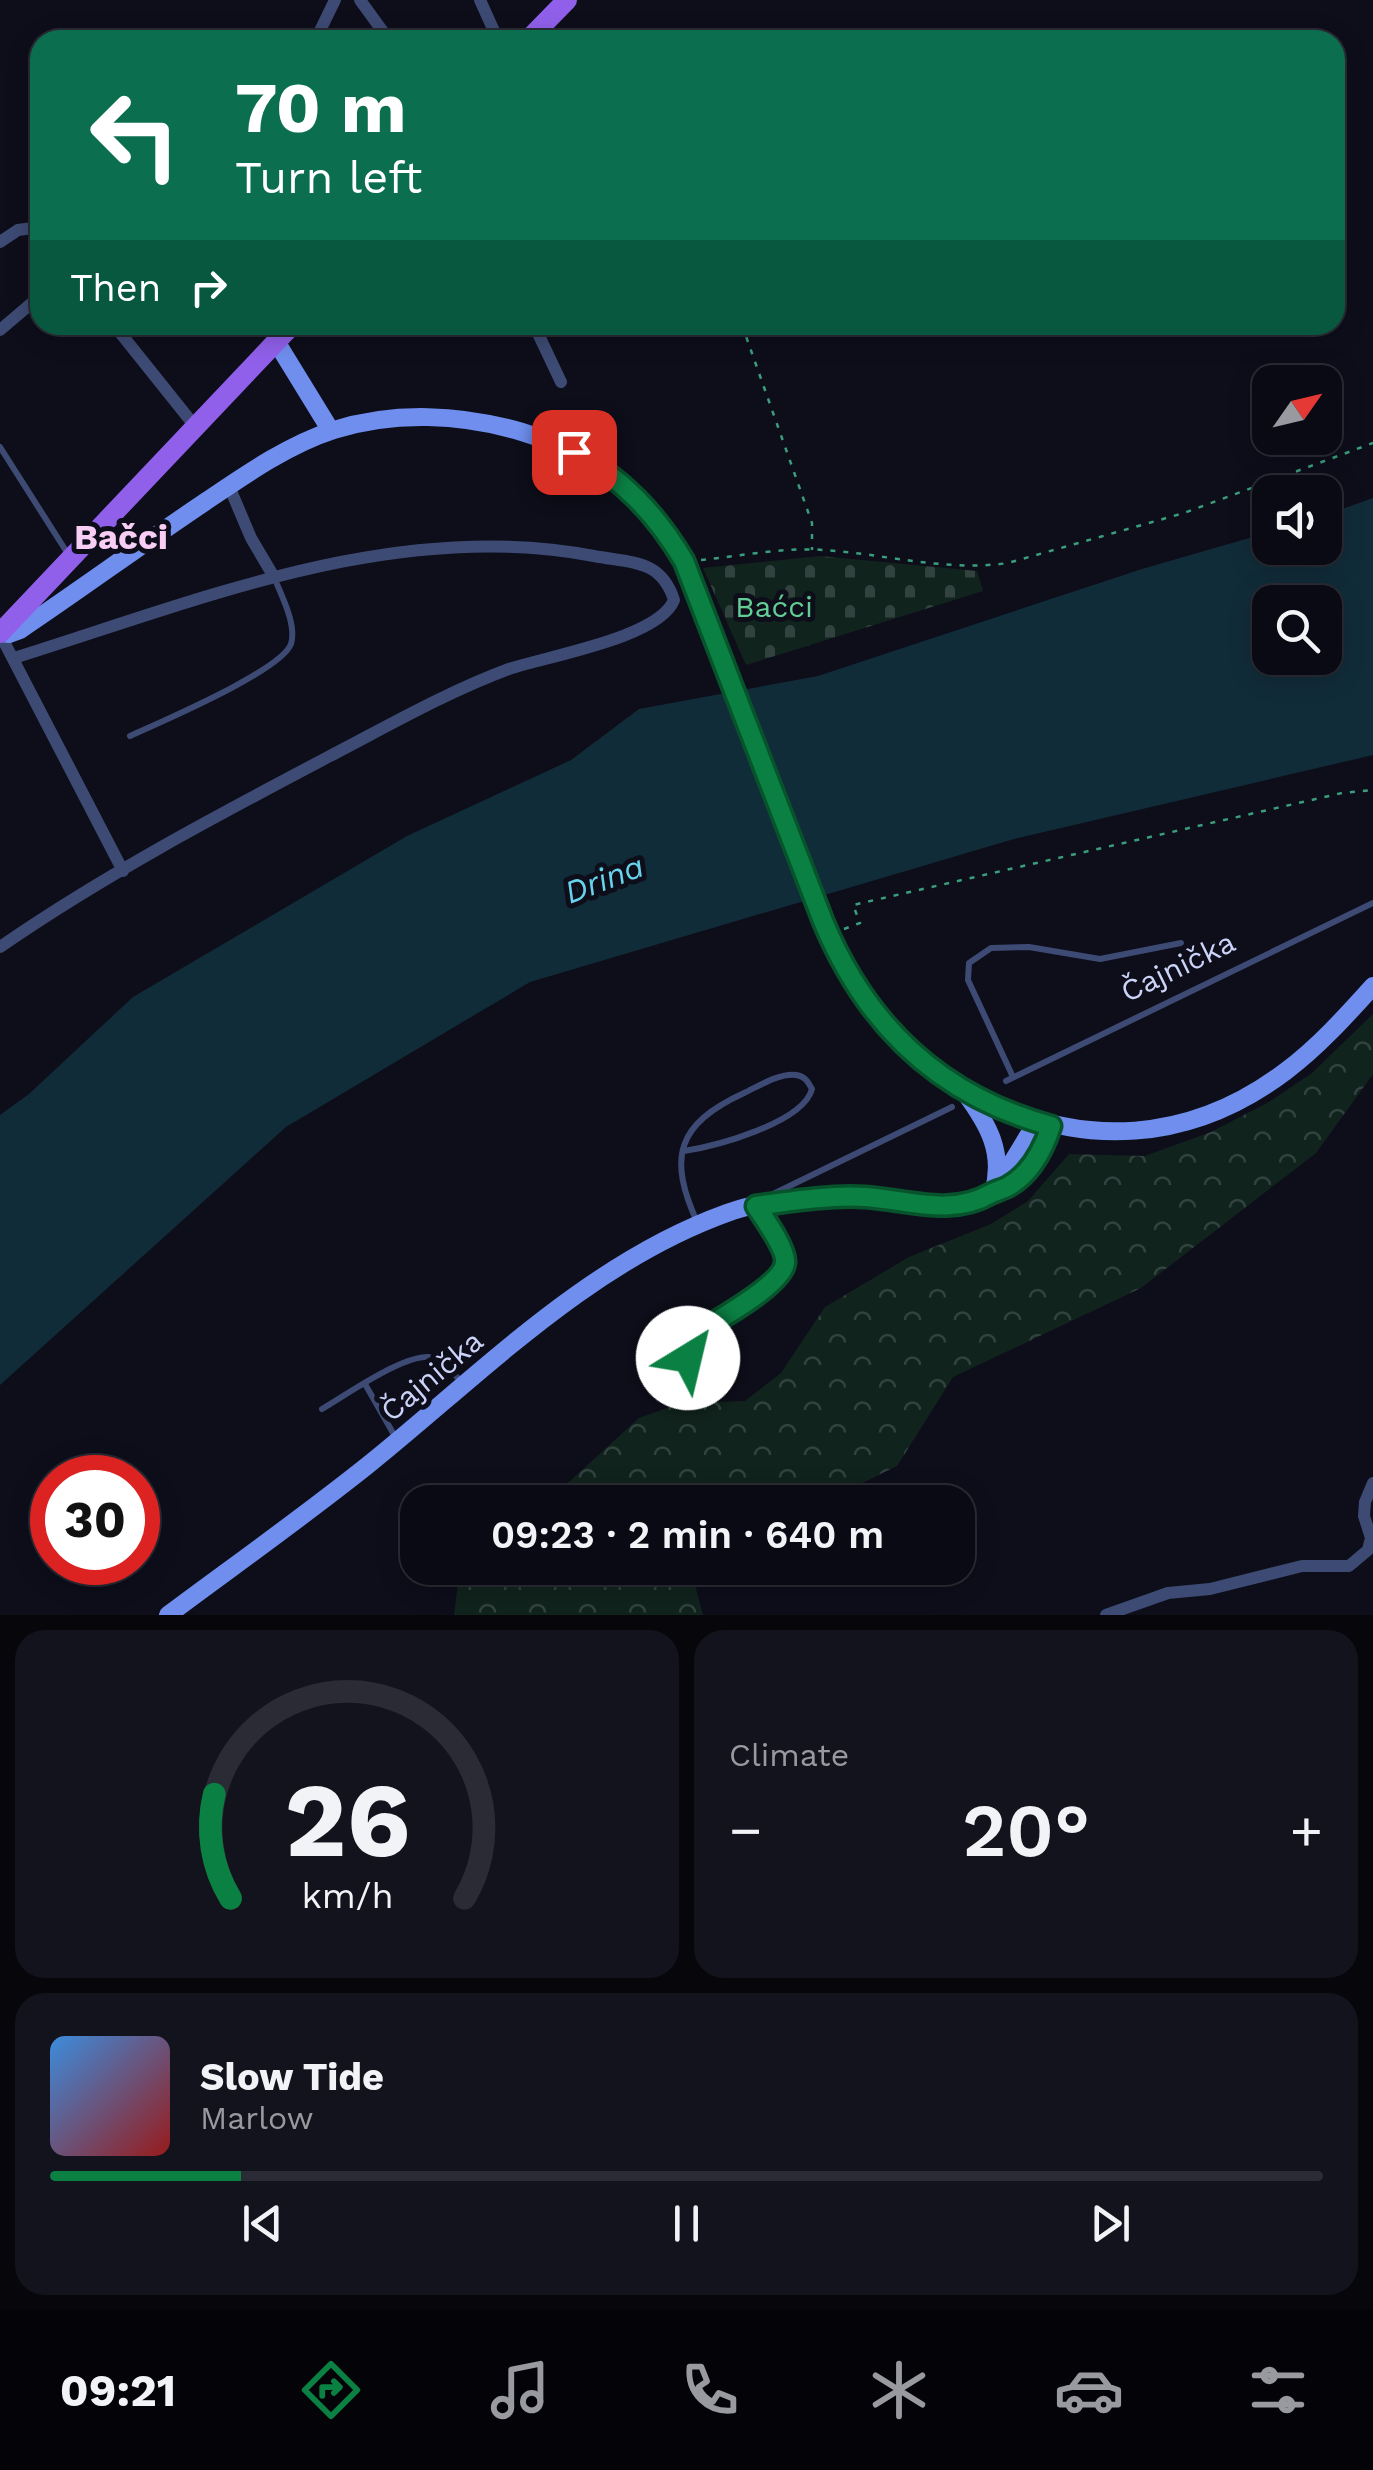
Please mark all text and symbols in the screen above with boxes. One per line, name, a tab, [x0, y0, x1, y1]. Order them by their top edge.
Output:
text: 70 m	[235, 67, 407, 149]
icon: left	[70, 70, 200, 200]
text: Turn left	[235, 151, 422, 204]
icon: right	[181, 260, 236, 315]
text: Then	[70, 266, 161, 310]
north arrow	[1252, 365, 1342, 455]
map controls	[1252, 365, 1342, 675]
pin	[532, 410, 617, 495]
icon: arrive	[547, 425, 602, 480]
button: sound	[1252, 475, 1342, 565]
district label: Bačci	[74, 516, 168, 558]
button: search	[1252, 585, 1342, 675]
park label: Baćci	[735, 589, 813, 624]
water label: Drina	[559, 847, 649, 911]
street label: Čajnička	[1115, 924, 1241, 1009]
position arrow	[636, 1306, 740, 1410]
street label: Čajnička	[373, 1323, 490, 1428]
speed limit sign: 30	[30, 1455, 160, 1585]
text: 09:23 · 2 min · 640 m	[491, 1513, 884, 1557]
text: Climate	[729, 1736, 849, 1774]
text: 26	[284, 1759, 410, 1881]
text: 20°	[962, 1786, 1090, 1874]
text: −	[729, 1798, 762, 1862]
text: +	[1290, 1798, 1323, 1862]
text: km/h	[301, 1875, 393, 1917]
text: Slow Tide	[200, 2055, 384, 2099]
text: Marlow	[200, 2099, 314, 2137]
icon: previous	[235, 2196, 290, 2251]
icon: pause	[659, 2196, 714, 2251]
icon: next	[1083, 2196, 1138, 2251]
icon: directions	[296, 2355, 366, 2425]
icon: music	[485, 2355, 555, 2425]
icon: phone	[675, 2355, 745, 2425]
icon: climate	[864, 2355, 934, 2425]
icon: car	[1054, 2355, 1124, 2425]
icon: filters	[1243, 2355, 1313, 2425]
text: 09:21	[60, 2364, 176, 2417]

